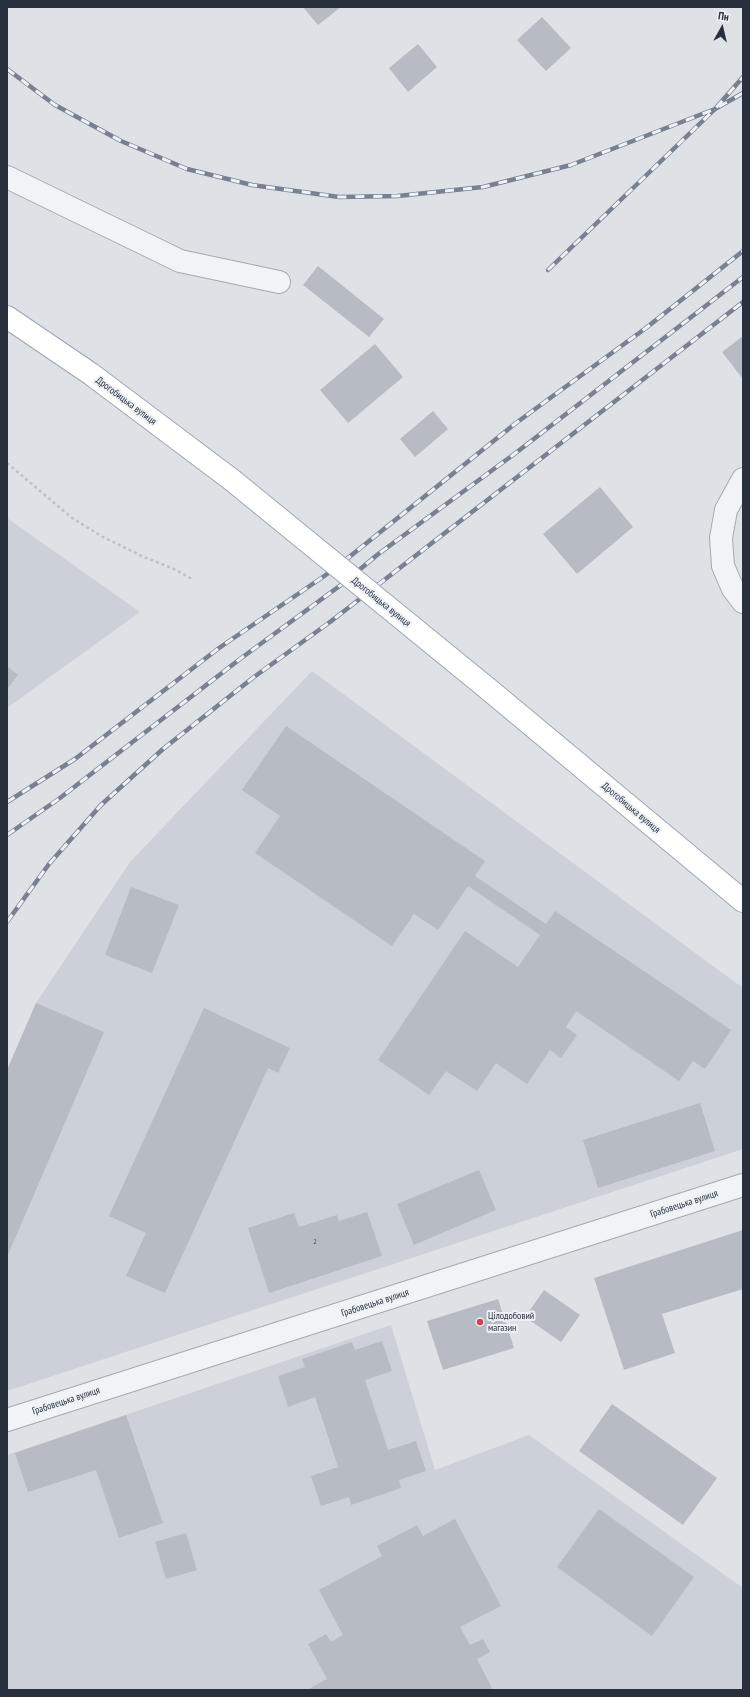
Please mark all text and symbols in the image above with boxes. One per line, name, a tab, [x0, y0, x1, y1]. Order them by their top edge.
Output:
north arrow	[702, 8, 742, 48]
text: Пн	[717, 8, 730, 24]
street label: Дрогобицька вулиця	[93, 374, 159, 428]
street label: Дрогобицька вулиця	[349, 575, 413, 629]
street label: Дрогобицька вулиця	[599, 780, 663, 836]
street label: Грабовецька вулиця	[649, 1187, 719, 1221]
house number: 2	[313, 1237, 317, 1247]
street label: Грабовецька вулиця	[340, 1286, 410, 1320]
place label: Цілодобовий магазин	[488, 1310, 534, 1334]
marker: Цілодобовий магазин	[475, 1317, 485, 1327]
street label: Грабовецька вулиця	[31, 1384, 101, 1418]

